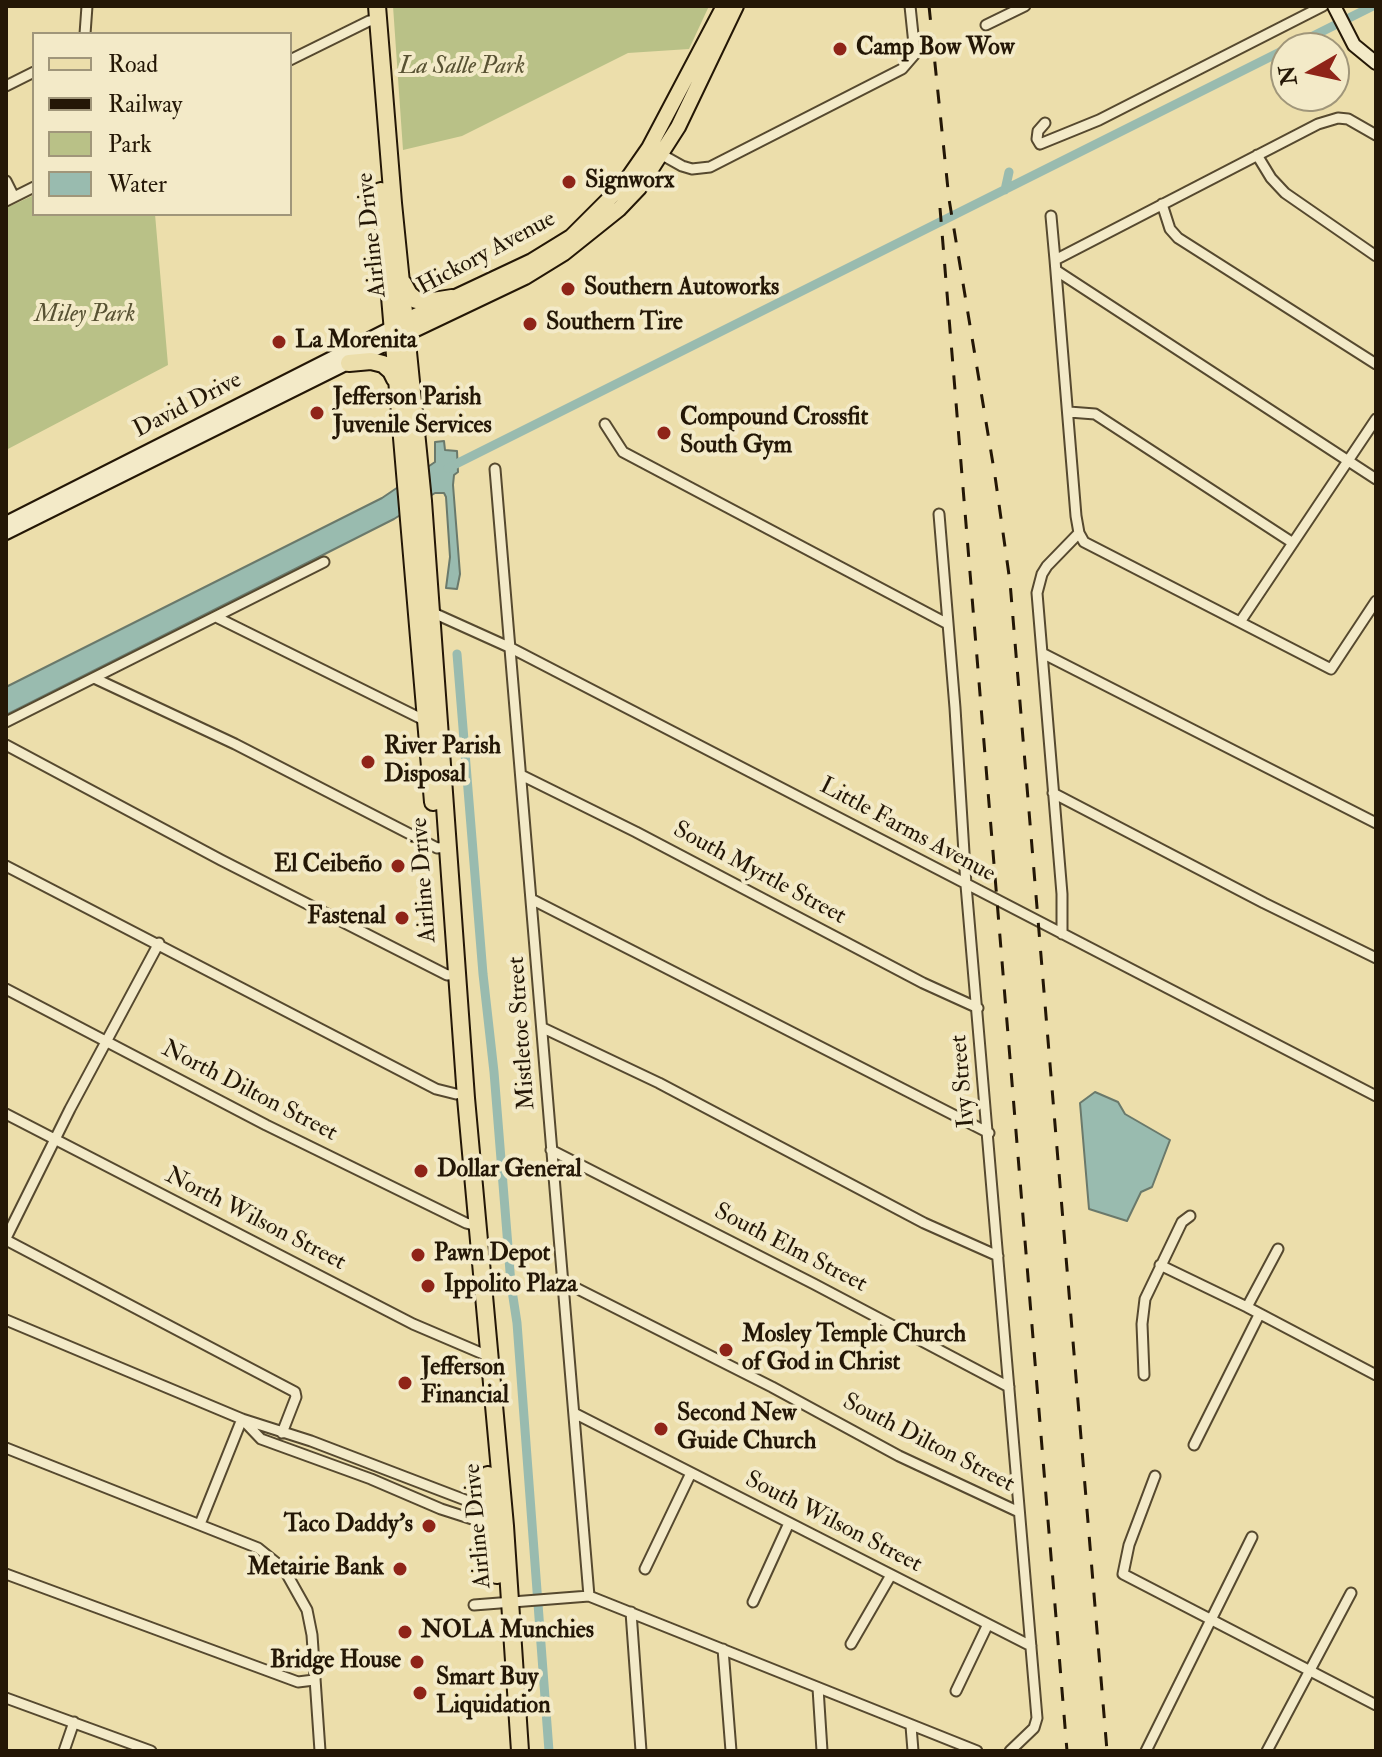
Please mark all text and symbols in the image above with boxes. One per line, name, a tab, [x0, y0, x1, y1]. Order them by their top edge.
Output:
legend	[32, 32, 292, 216]
north arrow	[1270, 32, 1350, 112]
place label: Camp Bow Wow	[856, 35, 1015, 63]
marker: Camp Bow Wow	[831, 40, 849, 58]
text: Road	[108, 49, 158, 80]
park label: La Salle Park	[399, 54, 525, 82]
text: N	[1273, 64, 1304, 87]
text: Railway	[108, 89, 182, 120]
text: Park	[108, 129, 152, 160]
place label: Signworx	[585, 168, 674, 196]
text: Water	[108, 169, 167, 200]
street label: Airline Drive	[352, 171, 394, 299]
marker: Signworx	[560, 173, 578, 191]
street label: Hickory Avenue	[413, 206, 561, 302]
place label: Southern Autoworks	[584, 275, 779, 303]
marker: Southern Autoworks	[559, 280, 577, 298]
park label: Miley Park	[35, 302, 135, 330]
place label: Southern Tire	[546, 310, 683, 338]
marker: Southern Tire	[521, 315, 539, 333]
place label: La Morenita	[295, 328, 417, 356]
marker: La Morenita	[270, 333, 288, 351]
street label: David Drive	[129, 367, 247, 445]
place label: Jefferson Parish Juvenile Services	[333, 385, 492, 441]
marker: Jefferson Parish Juvenile Services	[308, 404, 326, 422]
place label: Compound Crossfit South Gym	[680, 405, 868, 461]
marker: Compound Crossfit South Gym	[655, 424, 673, 442]
place label: River Parish Disposal	[384, 734, 501, 790]
marker: River Parish Disposal	[359, 753, 377, 771]
street label: Little Farms Avenue	[814, 773, 1000, 889]
street label: Airline Drive	[406, 816, 444, 944]
street label: South Myrtle Street	[668, 816, 850, 932]
place label: El Ceibeño	[274, 852, 382, 880]
marker: El Ceibeño	[389, 857, 407, 875]
place label: Fastenal	[307, 904, 386, 932]
marker: Fastenal	[393, 909, 411, 927]
street label: Mistletoe Street	[503, 955, 543, 1111]
street label: Ivy Street	[946, 1033, 982, 1129]
street label: North Dilton Street	[156, 1035, 342, 1149]
place label: Dollar General	[437, 1157, 582, 1185]
street label: North Wilson Street	[160, 1162, 350, 1278]
marker: Dollar General	[412, 1162, 430, 1180]
street label: South Elm Street	[709, 1198, 871, 1300]
place label: Pawn Depot	[434, 1241, 550, 1269]
marker: Pawn Depot	[409, 1246, 427, 1264]
place label: Ippolito Plaza	[444, 1272, 577, 1300]
marker: Ippolito Plaza	[419, 1277, 437, 1295]
place label: Mosley Temple Church of God in Christ	[742, 1322, 966, 1378]
marker: Mosley Temple Church of God in Christ	[717, 1341, 735, 1359]
place label: Jefferson Financial	[421, 1355, 509, 1411]
marker: Jefferson Financial	[396, 1374, 414, 1392]
street label: South Dilton Street	[837, 1388, 1019, 1500]
place label: Second New Guide Church	[677, 1401, 816, 1457]
marker: Second New Guide Church	[652, 1420, 670, 1438]
street label: Airline Drive	[459, 1462, 499, 1590]
street label: South Wilson Street	[740, 1466, 926, 1580]
place label: Taco Daddy's	[284, 1512, 413, 1540]
marker: Taco Daddy's	[420, 1517, 438, 1535]
place label: Metairie Bank	[247, 1555, 384, 1583]
marker: Metairie Bank	[391, 1560, 409, 1578]
place label: NOLA Munchies	[421, 1618, 594, 1646]
marker: NOLA Munchies	[396, 1623, 414, 1641]
place label: Bridge House	[270, 1648, 401, 1676]
marker: Bridge House	[408, 1653, 426, 1671]
place label: Smart Buy Liquidation	[436, 1665, 551, 1721]
marker: Smart Buy Liquidation	[411, 1684, 429, 1702]

